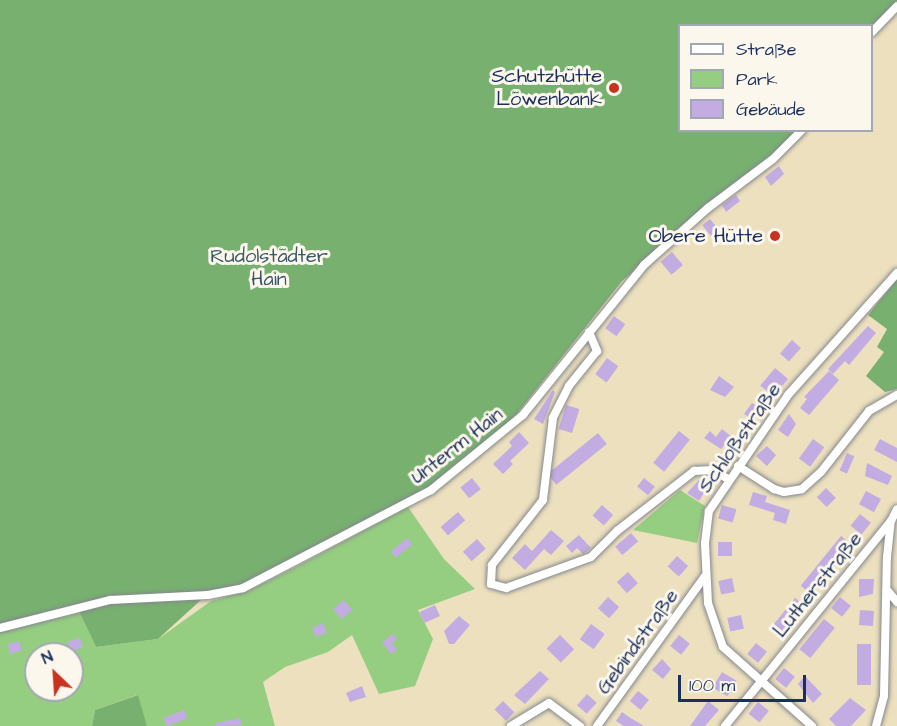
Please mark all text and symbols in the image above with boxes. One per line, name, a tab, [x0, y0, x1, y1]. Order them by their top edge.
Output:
legend	[678, 24, 873, 132]
text: Straße	[736, 37, 796, 62]
place label: Schutzhütte Löwenbank	[491, 64, 602, 111]
text: Park	[736, 67, 778, 92]
marker: Schutzhütte Löwenbank	[607, 81, 621, 95]
text: Gebäude	[736, 97, 806, 122]
place label: Obere Hütte	[648, 224, 763, 248]
marker: Obere Hütte	[768, 229, 782, 243]
park label: Rudolstädter Hain	[210, 245, 328, 292]
street label: Schloßstraße	[693, 379, 787, 497]
street label: Unterm Hain	[406, 403, 508, 489]
street label: Lutherstraße	[768, 528, 868, 642]
street label: Gebindstraße	[592, 585, 684, 699]
north arrow	[24, 642, 84, 702]
text: N	[38, 645, 56, 670]
scale bar	[681, 663, 808, 701]
text: 100 m	[689, 673, 735, 698]

